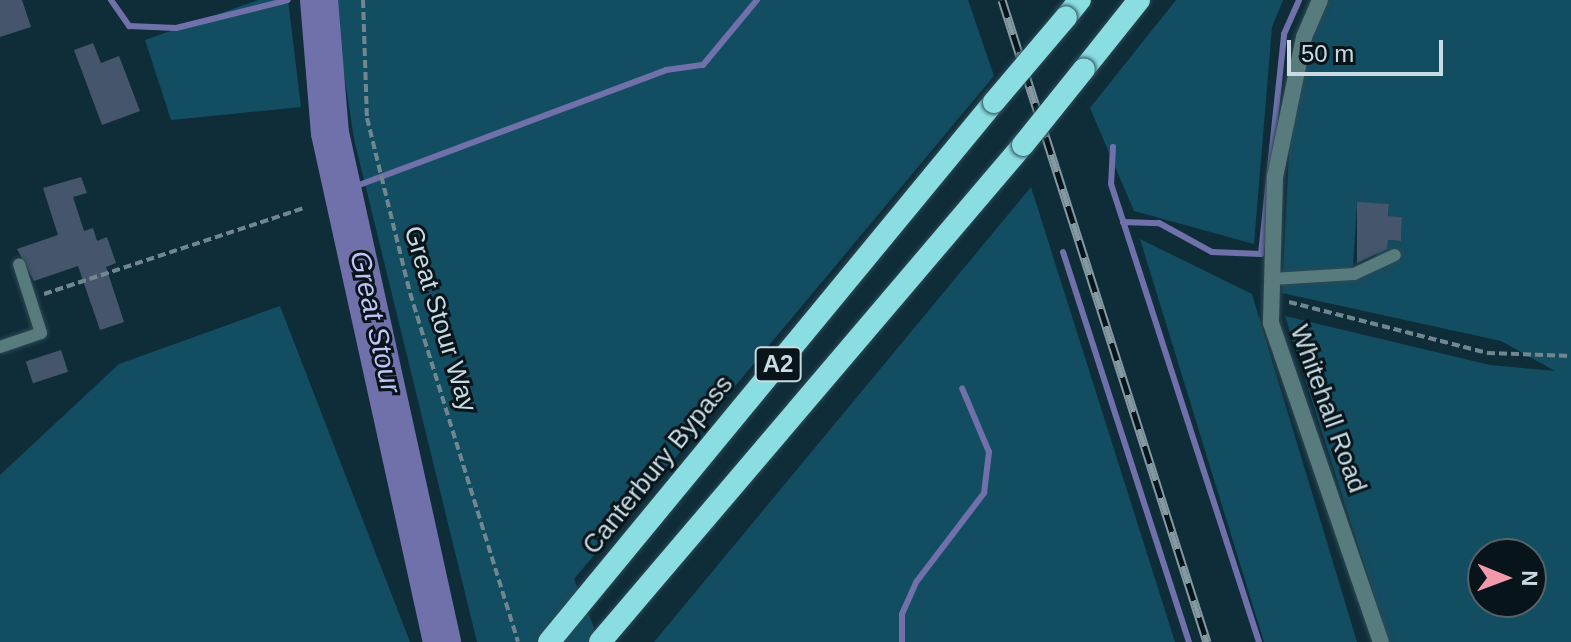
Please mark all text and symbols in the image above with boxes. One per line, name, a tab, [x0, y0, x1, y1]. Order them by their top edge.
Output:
scale bar	[1291, 24, 1447, 74]
text: 50 m	[1301, 40, 1354, 67]
street label: Great Stour Way	[397, 222, 483, 416]
water label: Great Stour	[342, 248, 408, 396]
street label: Whitehall Road	[1283, 321, 1373, 497]
road number: A2	[754, 344, 802, 384]
street label: Canterbury Bypass	[576, 369, 740, 561]
north arrow	[1467, 538, 1547, 618]
text: N	[1517, 570, 1542, 587]

